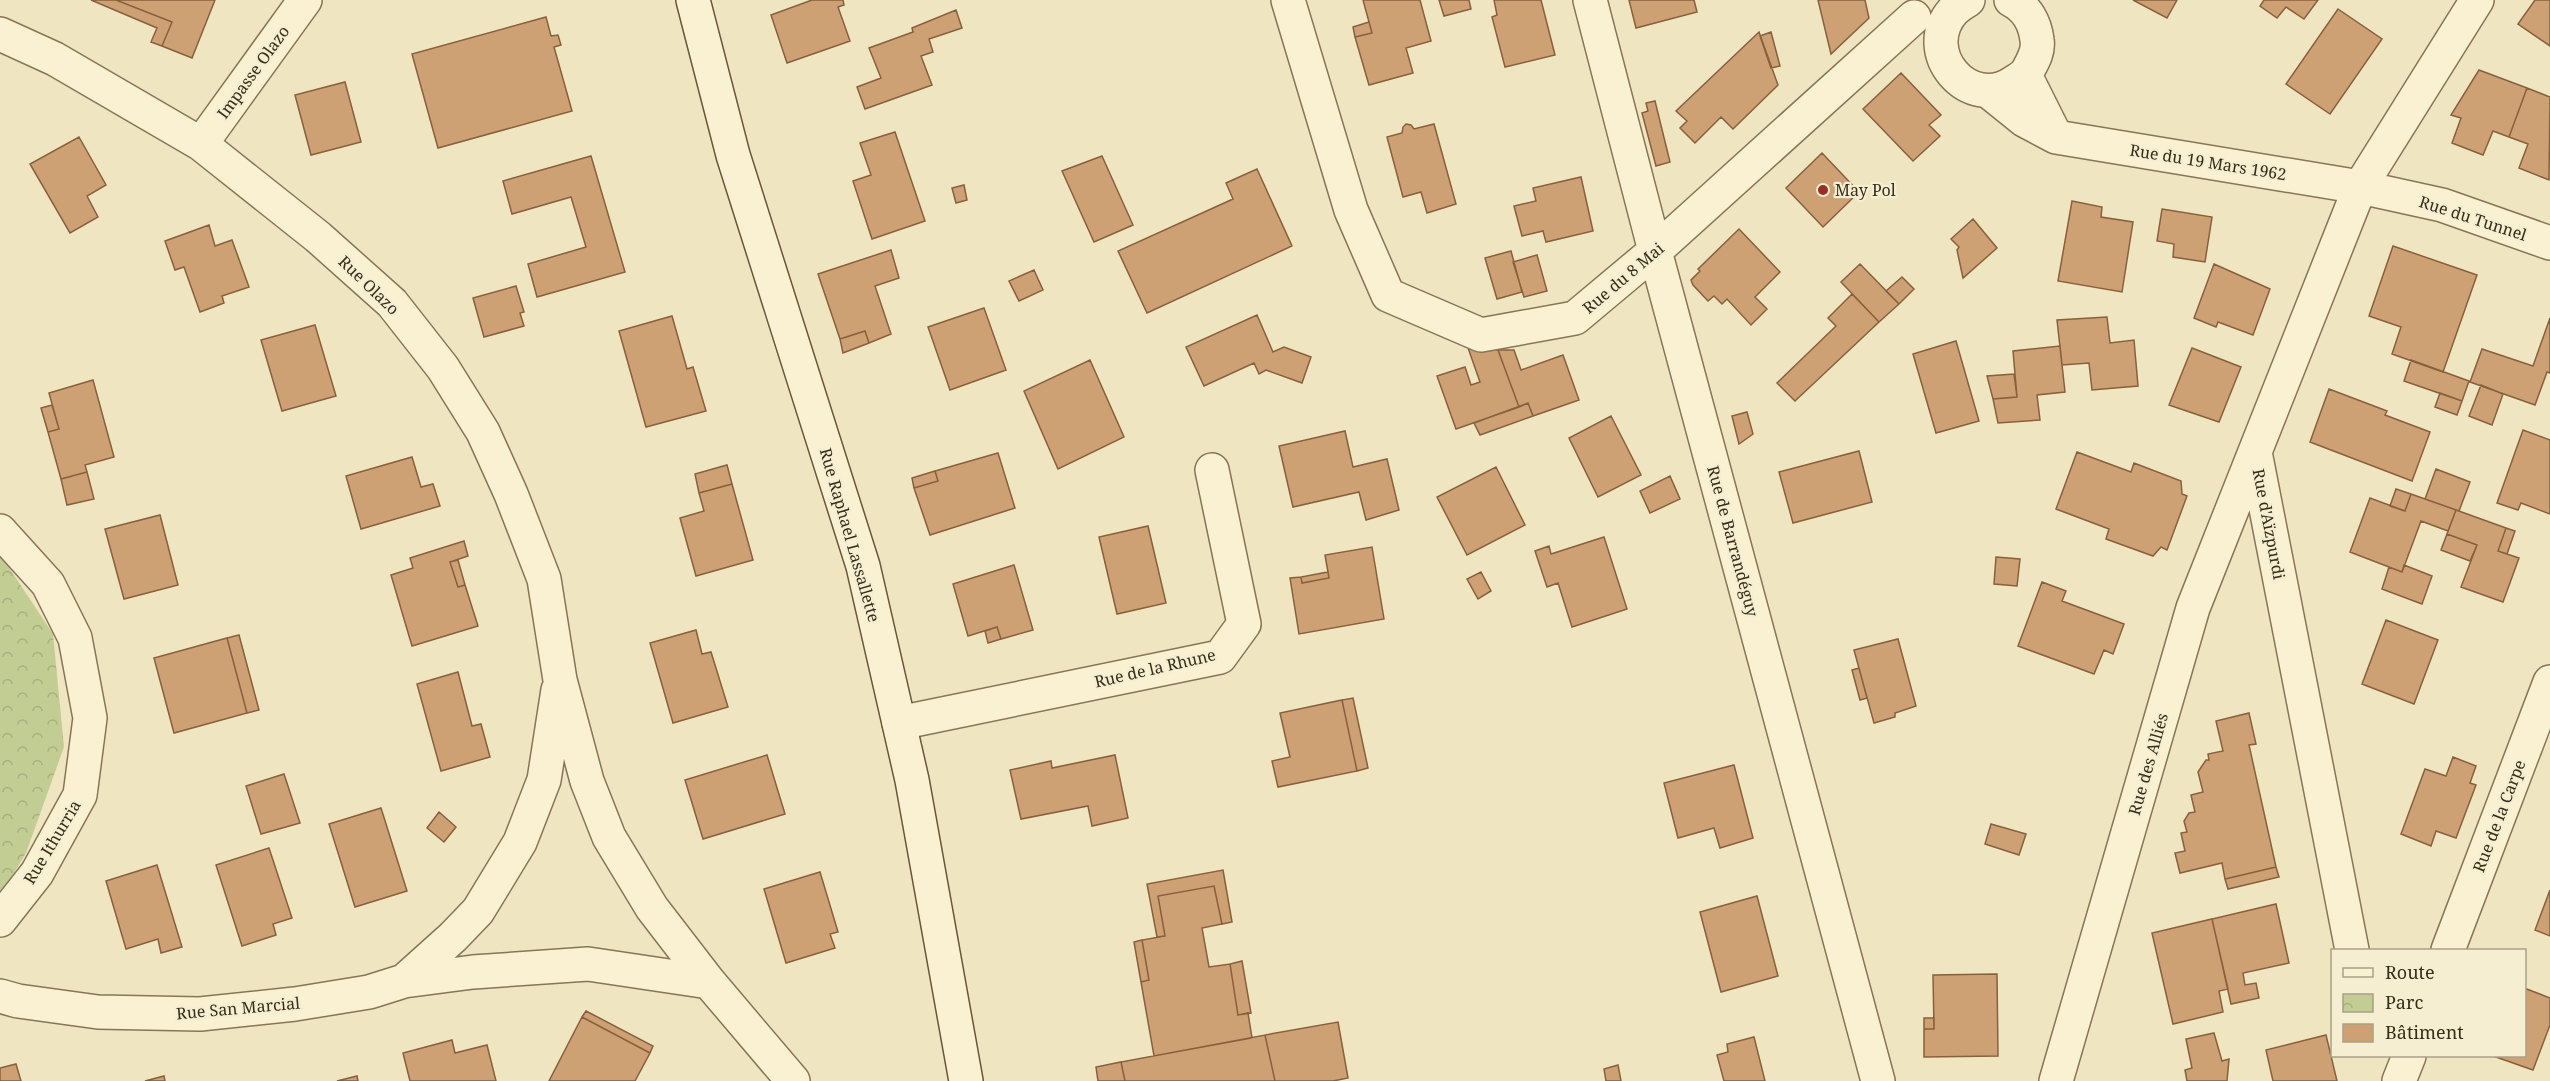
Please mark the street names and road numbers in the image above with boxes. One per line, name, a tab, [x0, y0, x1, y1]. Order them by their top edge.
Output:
street label: Impasse Olazo	[212, 21, 294, 123]
street label: Rue du 19 Mars 1962	[2128, 139, 2288, 185]
street label: Rue du Tunnel	[2417, 190, 2530, 246]
street label: Rue du 8 Mai	[1578, 238, 1668, 318]
street label: Rue Olazo	[334, 250, 404, 320]
street label: Rue Raphael Lassallette	[815, 445, 885, 625]
street label: Rue de Barrandéguy	[1702, 463, 1764, 620]
street label: Rue d'Aïzpurdi	[2247, 467, 2291, 581]
street label: Rue de la Rhune	[1092, 643, 1218, 693]
street label: Rue des Alliés	[2123, 710, 2173, 818]
street label: Rue de la Carpe	[2467, 757, 2531, 875]
street label: Rue Ithurria	[18, 796, 86, 888]
street label: Rue San Marcial	[175, 992, 301, 1024]

